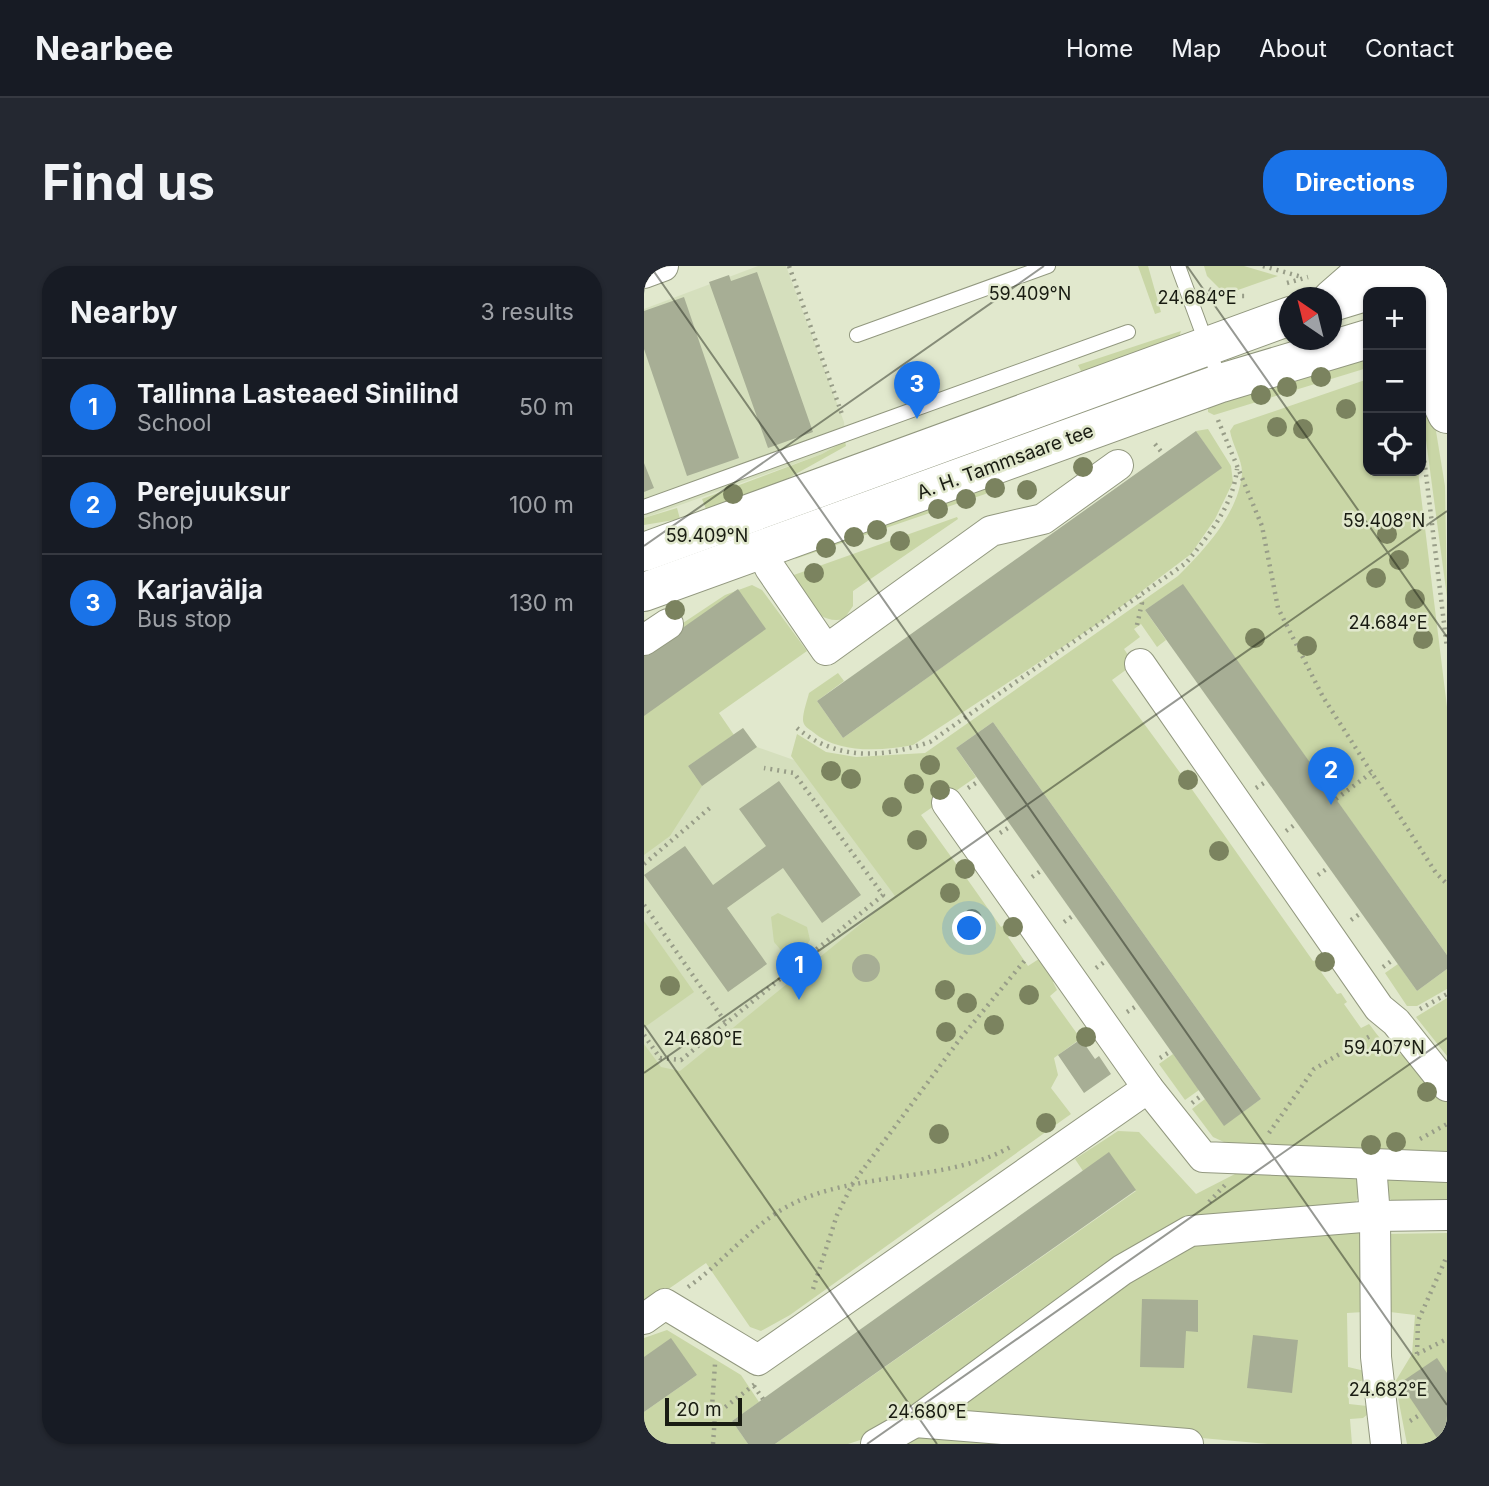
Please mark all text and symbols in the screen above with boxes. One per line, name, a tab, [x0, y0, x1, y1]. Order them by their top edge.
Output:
text: Nearbee	[35, 28, 173, 68]
text: Home	[1066, 34, 1133, 63]
text: Map	[1171, 34, 1221, 63]
text: About	[1259, 34, 1327, 63]
text: Contact	[1365, 34, 1454, 63]
button: Directions	[1263, 150, 1447, 215]
text: Find us	[42, 153, 215, 212]
text: 59.409°N	[989, 283, 1071, 304]
text: 24.684°E	[1157, 287, 1237, 308]
north arrow	[1279, 287, 1342, 350]
map controls	[1363, 287, 1426, 476]
button: +	[1363, 287, 1426, 350]
text: Nearby	[70, 294, 178, 330]
text: 3 results	[481, 298, 574, 326]
button: −	[1363, 350, 1426, 413]
pin: 3	[894, 361, 940, 419]
text: Tallinna Lasteaed Sinilind	[137, 378, 459, 409]
text: 1	[88, 393, 98, 421]
text: 50 m	[519, 393, 574, 421]
text: School	[137, 409, 212, 437]
button: locate	[1363, 413, 1426, 476]
street label: A. H. Tammsaare tee	[914, 419, 1097, 504]
text: Perejuuksur	[137, 476, 290, 507]
text: 2	[86, 491, 100, 519]
text: 100 m	[509, 491, 574, 519]
text: Shop	[137, 507, 193, 535]
text: 59.408°N	[1343, 510, 1425, 531]
text: 59.409°N	[666, 525, 748, 546]
text: Karjavälja	[137, 574, 263, 605]
text: 3	[86, 589, 100, 617]
text: 130 m	[509, 589, 574, 617]
text: Bus stop	[137, 605, 232, 633]
text: 24.684°E	[1348, 612, 1428, 633]
pin: 2	[1308, 747, 1354, 805]
your location	[952, 911, 986, 945]
pin: 1	[776, 942, 822, 1000]
text: 24.680°E	[663, 1028, 743, 1049]
text: 59.407°N	[1343, 1037, 1425, 1058]
text: 24.682°E	[1349, 1379, 1427, 1400]
scale bar	[665, 1395, 742, 1427]
text: 20 m	[676, 1398, 722, 1421]
text: 24.680°E	[887, 1401, 967, 1422]

